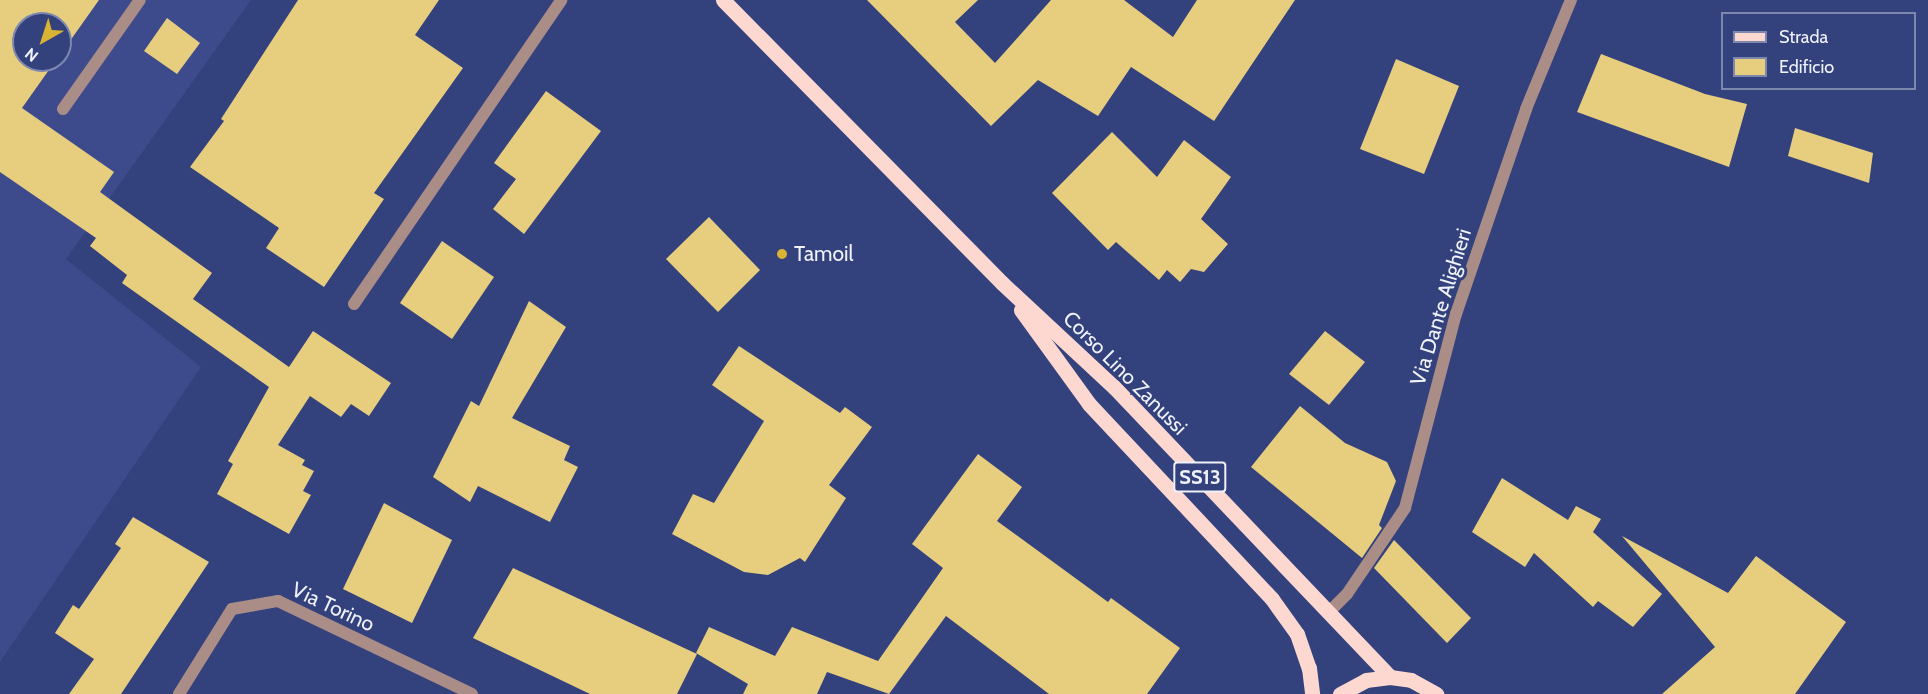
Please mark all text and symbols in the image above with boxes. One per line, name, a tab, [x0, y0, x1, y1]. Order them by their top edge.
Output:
north arrow	[12, 12, 72, 72]
legend	[1721, 12, 1916, 90]
text: Strada	[1779, 26, 1828, 48]
text: N	[21, 44, 42, 66]
text: Edificio	[1779, 56, 1834, 78]
street label: Via Dante Alighieri	[1405, 226, 1477, 388]
place label: Tamoil	[794, 241, 853, 267]
marker: Tamoil	[775, 247, 789, 261]
street label: Corso Lino Zanussi	[1058, 306, 1192, 440]
road number: SS13	[1173, 460, 1227, 494]
street label: Via Torino	[288, 577, 378, 637]

